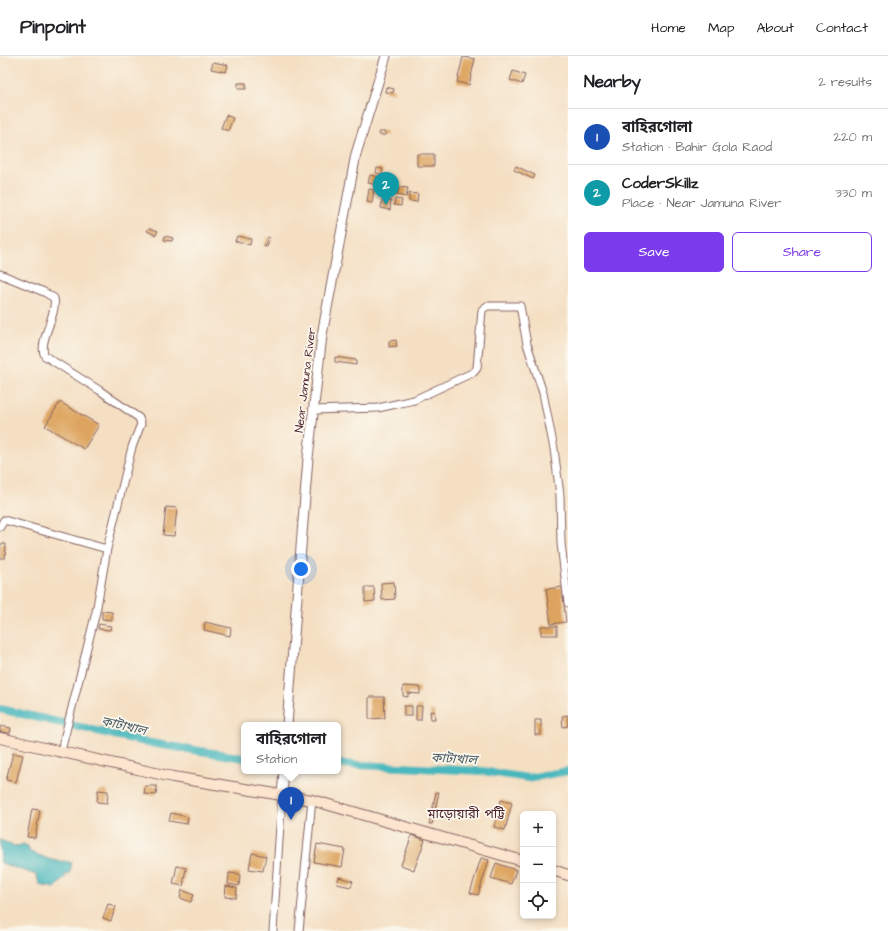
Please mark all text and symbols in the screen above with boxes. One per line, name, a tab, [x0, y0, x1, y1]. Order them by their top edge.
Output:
text: Pinpoint	[20, 14, 86, 41]
text: Home	[651, 18, 686, 38]
text: Map	[708, 18, 734, 38]
text: About	[756, 18, 794, 38]
text: Contact	[816, 18, 868, 38]
text: Nearby	[584, 70, 641, 94]
text: 2 results	[818, 73, 872, 91]
text: বাহিরগোলা	[622, 117, 692, 138]
text: 1	[596, 128, 598, 146]
text: 220 m	[834, 128, 872, 146]
text: Station · Bahir Gola Raod	[622, 138, 772, 156]
pin: 2	[373, 172, 399, 205]
text: CoderSkillz	[622, 173, 698, 194]
text: 2	[593, 184, 601, 202]
text: 330 m	[835, 184, 872, 202]
text: Place · Near Jamuna River	[622, 194, 781, 212]
button: Save	[584, 232, 724, 272]
button: Share	[732, 232, 872, 272]
street label: Near Jamuna River	[291, 326, 320, 434]
your location	[291, 559, 311, 579]
water label: কাটাখাল	[99, 712, 151, 740]
popup	[241, 722, 341, 774]
text: বাহিরগোলা	[256, 729, 326, 750]
water label: কাটাখাল	[430, 749, 480, 769]
text: Station	[256, 750, 297, 768]
pin: 1	[278, 787, 304, 820]
district label: মাড়োয়ারী পট্টি	[427, 805, 505, 823]
map controls	[520, 811, 556, 919]
button: +	[520, 811, 556, 847]
button: −	[520, 847, 556, 883]
button: locate	[520, 883, 556, 919]

